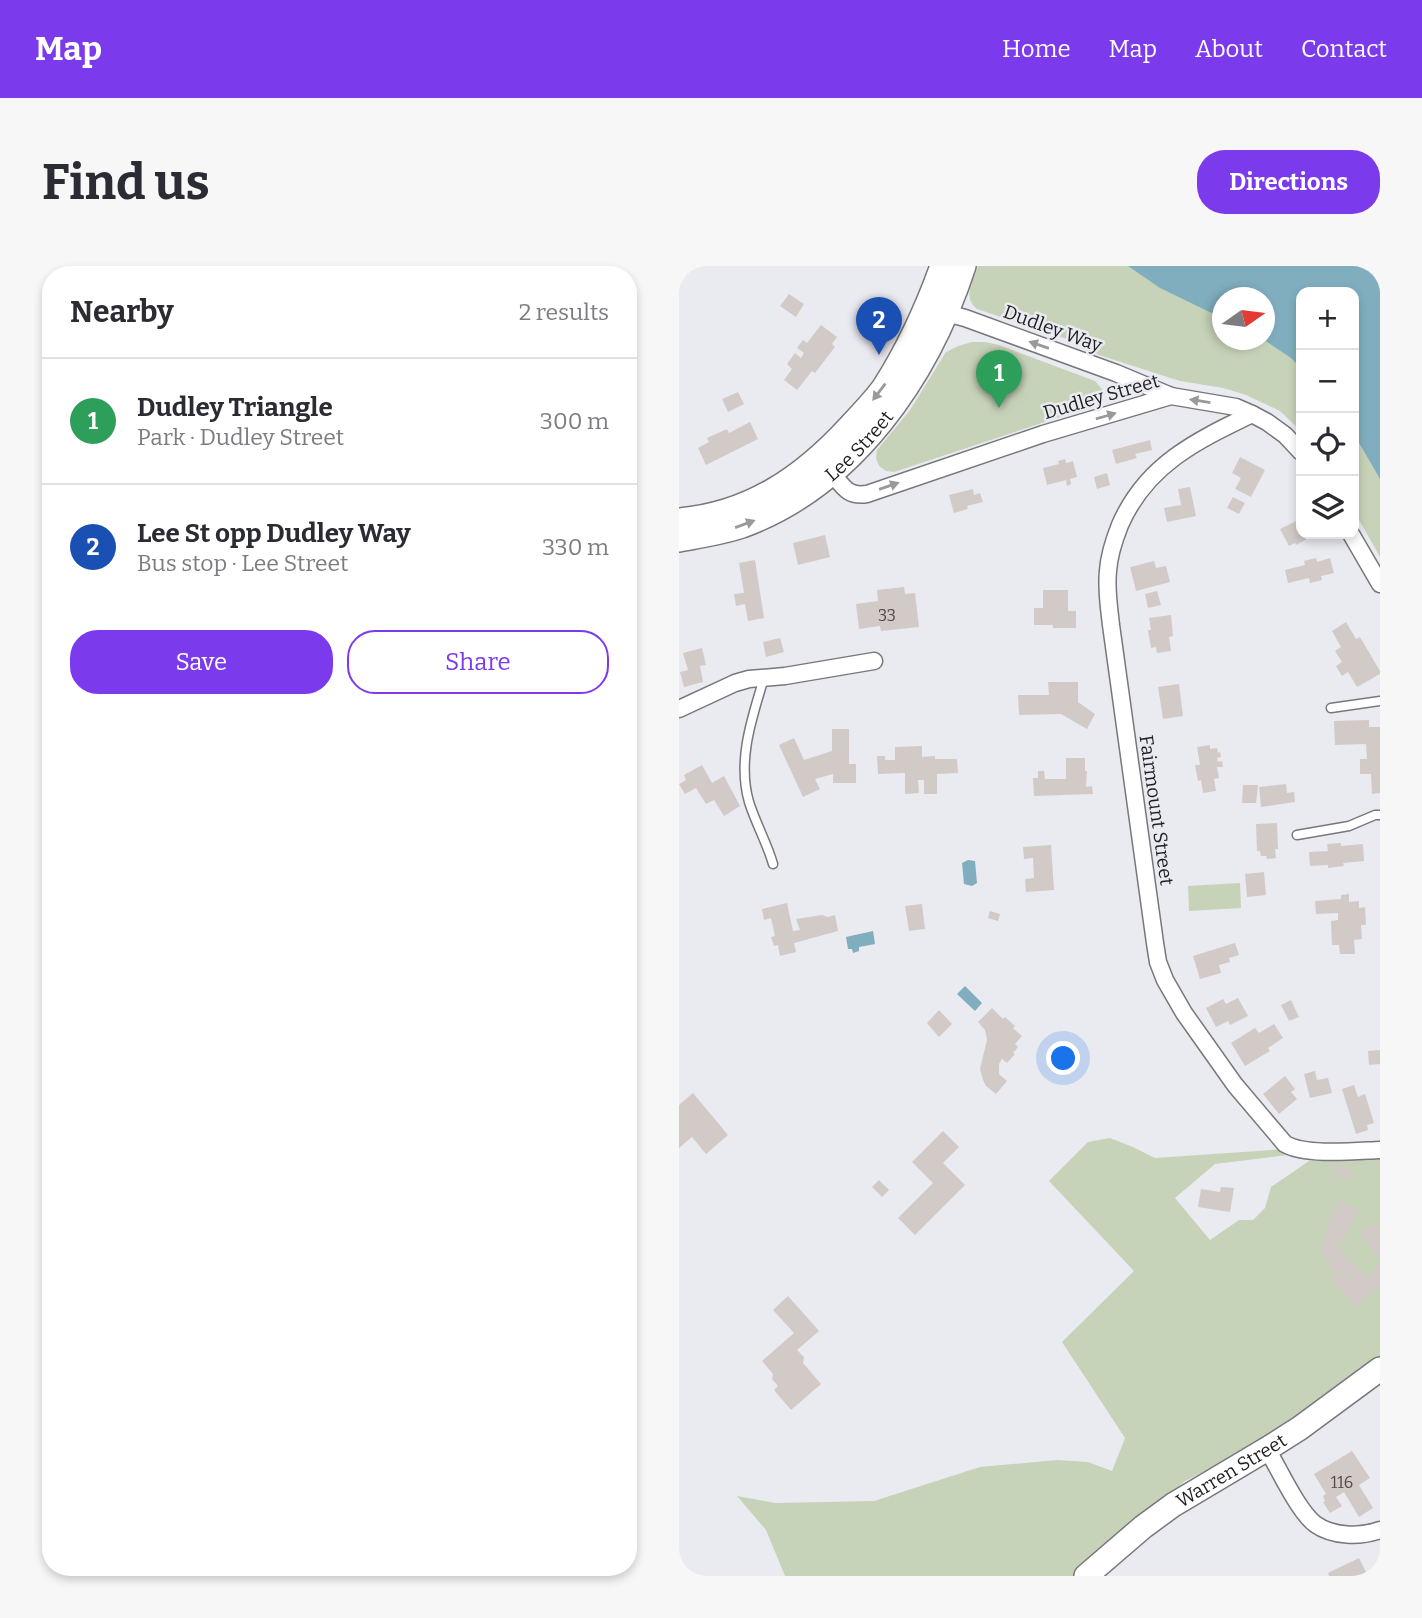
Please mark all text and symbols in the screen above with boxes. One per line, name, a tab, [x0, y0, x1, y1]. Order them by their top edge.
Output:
text: Map	[35, 29, 102, 69]
text: Home	[1002, 35, 1071, 63]
text: Map	[1109, 35, 1157, 63]
text: About	[1195, 35, 1263, 63]
text: Contact	[1301, 35, 1387, 63]
button: Directions	[1197, 150, 1380, 214]
text: Find us	[42, 153, 210, 212]
north arrow	[1212, 287, 1275, 350]
map controls	[1296, 287, 1359, 539]
button: +	[1296, 287, 1359, 350]
text: Nearby	[70, 294, 174, 330]
pin: 2	[856, 297, 902, 355]
text: 2 results	[519, 298, 609, 326]
street label: Dudley Way	[1000, 300, 1106, 357]
one-way arrow	[1028, 339, 1049, 350]
pin: 1	[976, 350, 1022, 408]
button: −	[1296, 350, 1359, 413]
street label: Dudley Street	[1041, 369, 1162, 424]
one-way arrow	[872, 383, 886, 401]
text: Dudley Triangle	[137, 392, 333, 423]
one-way arrow	[1189, 395, 1211, 406]
street label: Lee Street	[820, 406, 898, 486]
text: 1	[88, 407, 98, 435]
text: 300 m	[540, 407, 609, 435]
one-way arrow	[1095, 411, 1116, 421]
button: locate	[1296, 413, 1359, 476]
text: Park · Dudley Street	[137, 423, 344, 451]
button: layers	[1296, 476, 1359, 539]
one-way arrow	[879, 480, 900, 491]
text: Lee St opp Dudley Way	[137, 518, 411, 549]
one-way arrow	[735, 518, 756, 529]
text: 2	[87, 533, 99, 561]
text: 330 m	[542, 533, 609, 561]
text: Bus stop · Lee Street	[137, 549, 348, 577]
house number: 33	[878, 606, 896, 625]
button: Save	[70, 630, 333, 694]
button: Share	[347, 630, 609, 694]
street label: Fairmount Street	[1135, 733, 1178, 887]
your location	[1046, 1041, 1080, 1075]
street label: Warren Street	[1172, 1429, 1291, 1513]
house number: 116	[1331, 1473, 1353, 1492]

